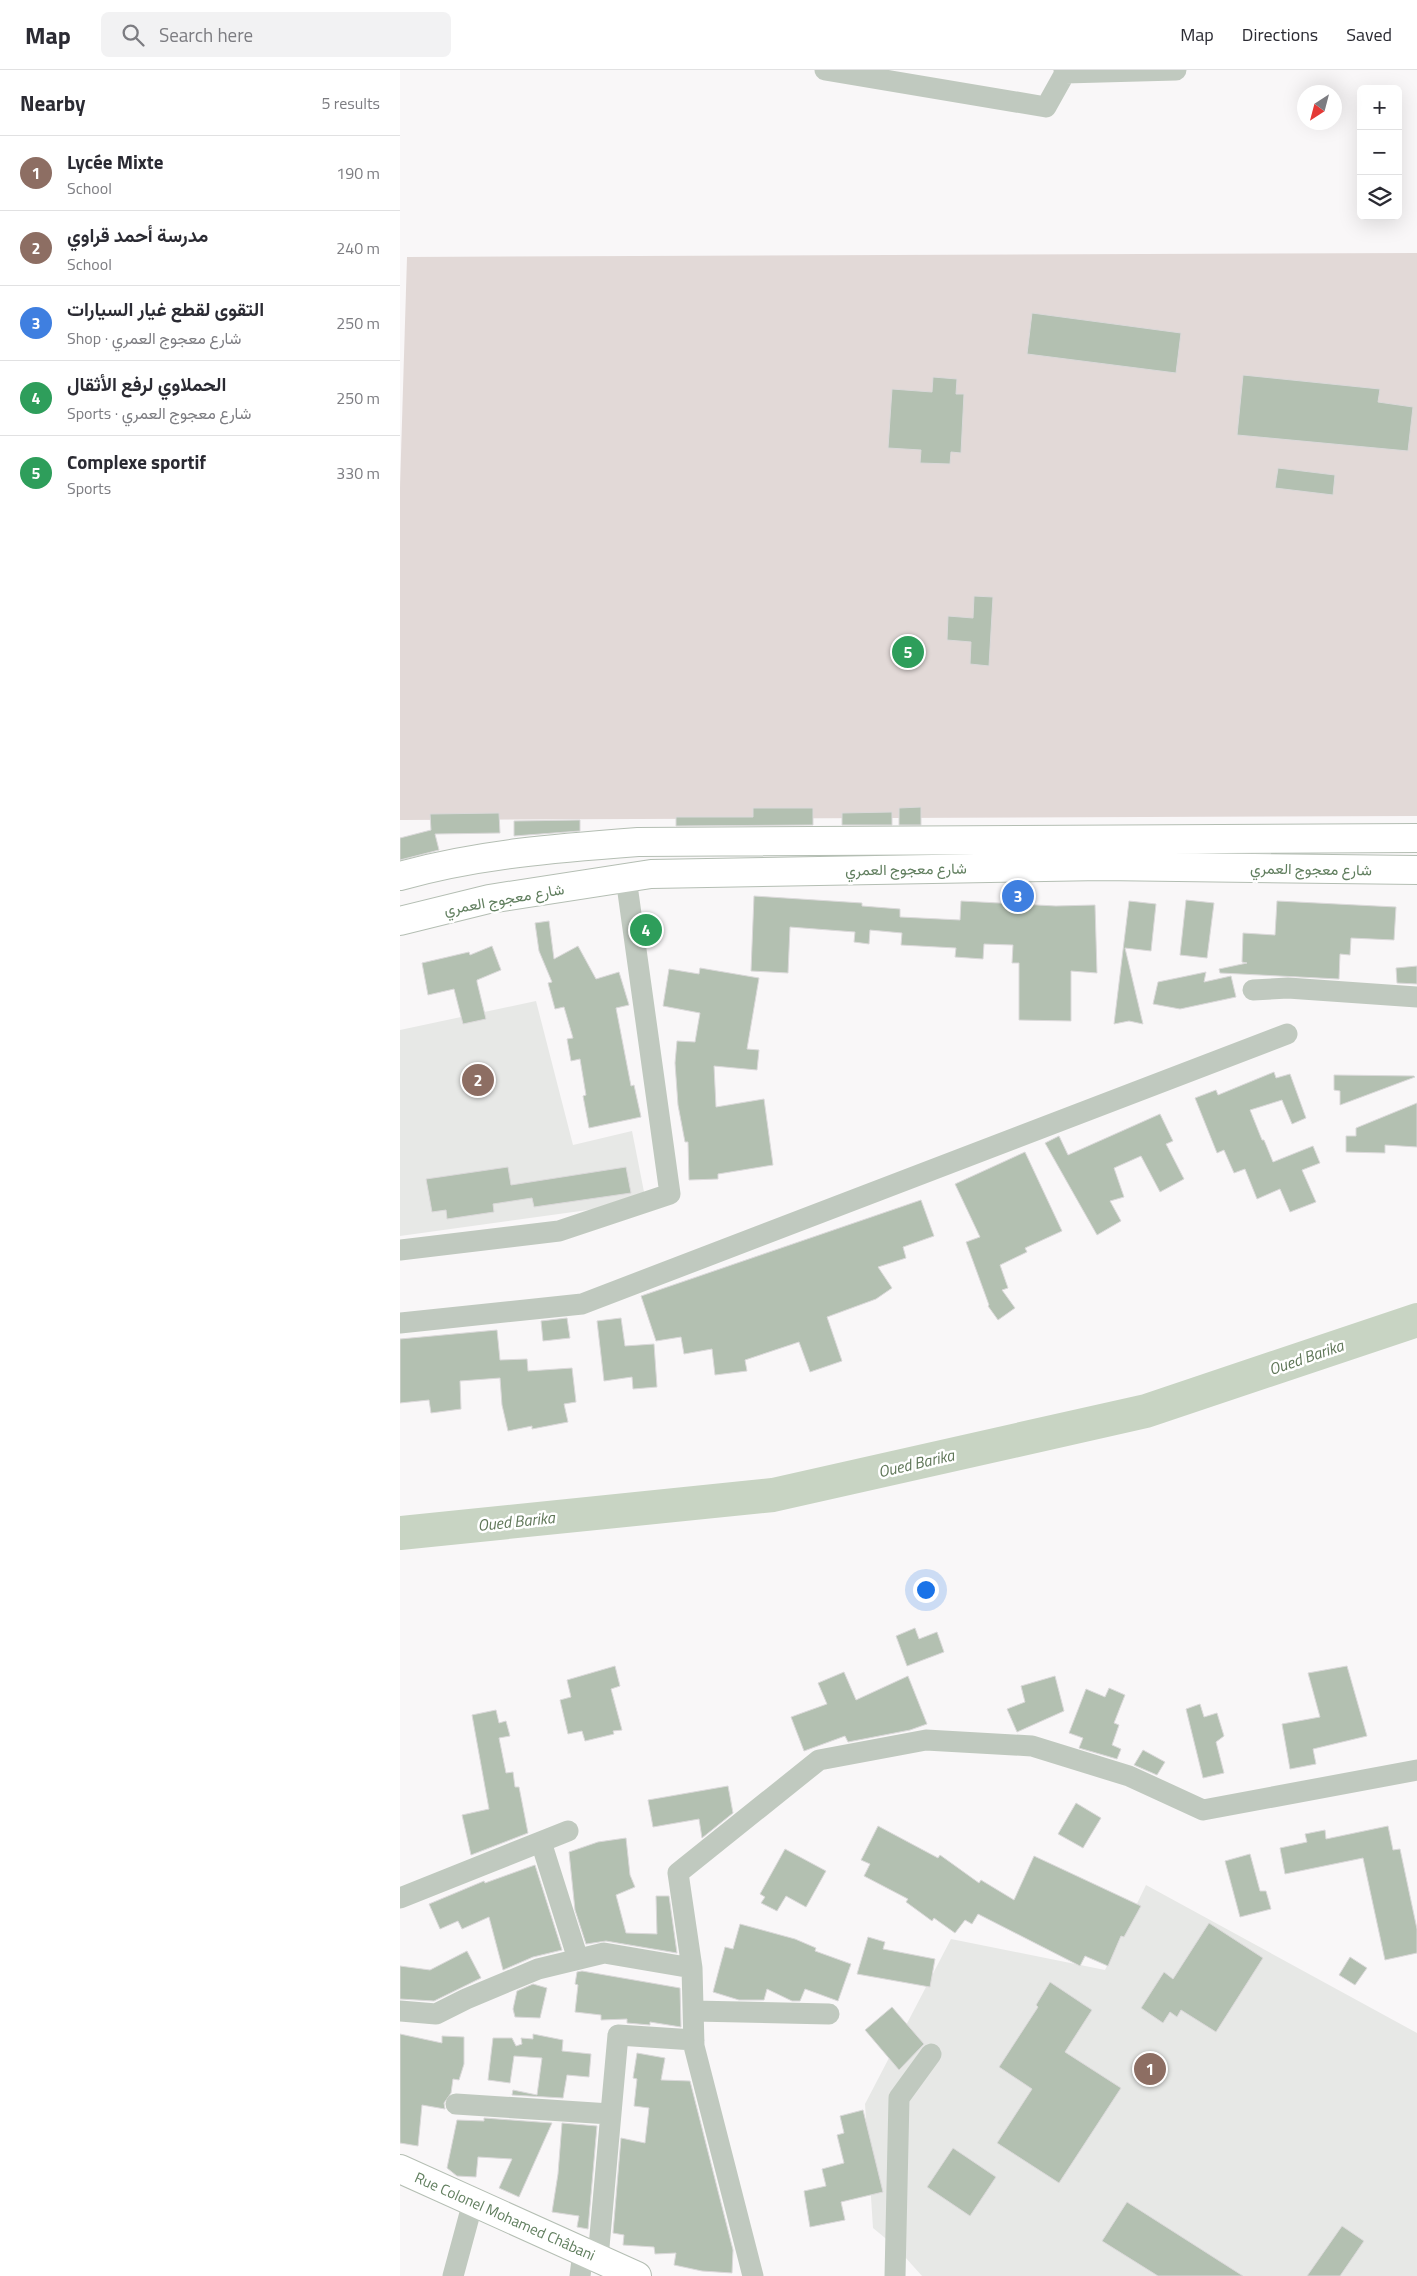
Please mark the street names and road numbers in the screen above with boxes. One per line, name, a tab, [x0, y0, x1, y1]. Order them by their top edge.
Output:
street label: شارع معجوج العمري	[845, 856, 967, 884]
street label: شارع معجوج العمري	[1250, 856, 1372, 884]
street label: شارع معجوج العمري	[442, 877, 566, 923]
street label: Rue Colonel Mohamed Châbani	[411, 2166, 599, 2266]

